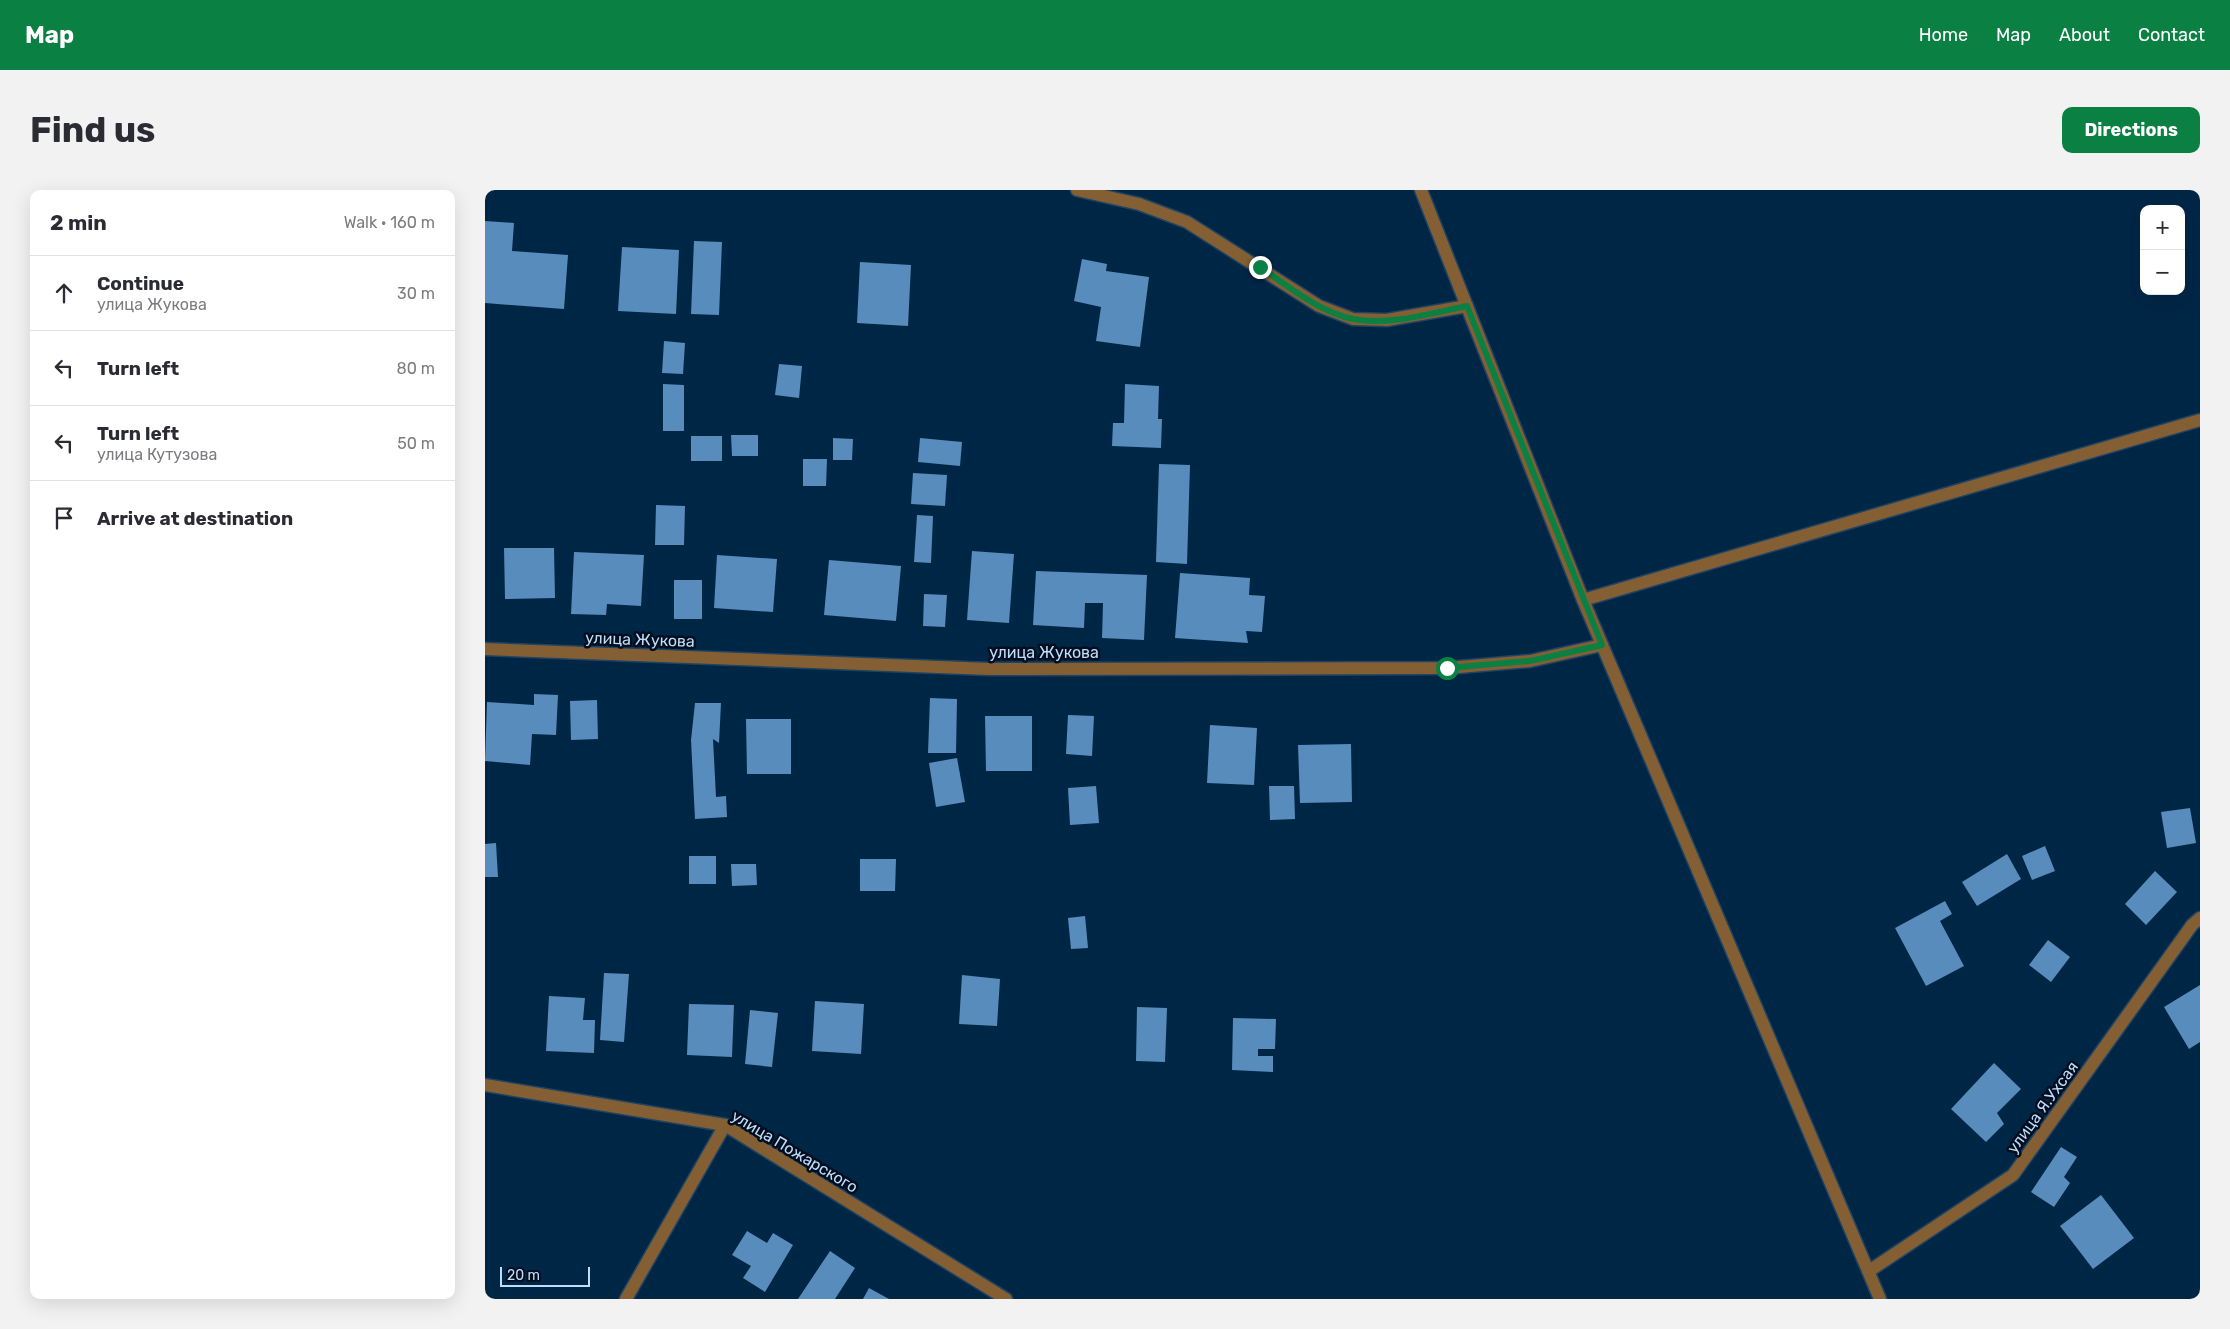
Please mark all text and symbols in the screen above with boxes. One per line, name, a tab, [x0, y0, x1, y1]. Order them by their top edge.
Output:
text: Map	[25, 21, 74, 49]
text: Home	[1919, 24, 1968, 46]
text: Map	[1996, 24, 2031, 46]
text: About	[2059, 24, 2110, 46]
text: Contact	[2138, 24, 2205, 46]
button: Directions	[2062, 107, 2200, 153]
text: Find us	[30, 109, 155, 151]
map controls	[2140, 205, 2185, 295]
button: +	[2140, 205, 2185, 250]
text: 2 min	[50, 210, 107, 235]
text: Walk · 160 m	[344, 213, 435, 232]
button: −	[2140, 250, 2185, 295]
route end	[1249, 256, 1272, 279]
text: Continue	[97, 272, 184, 295]
icon: ahead	[50, 279, 78, 307]
text: 30 m	[397, 284, 435, 303]
text: улица Жукова	[97, 295, 207, 314]
icon: left	[50, 354, 78, 382]
text: Turn left	[97, 357, 179, 380]
text: 80 m	[397, 359, 435, 378]
text: Turn left	[97, 422, 179, 445]
icon: left	[50, 429, 78, 457]
text: 50 m	[397, 434, 435, 453]
text: улица Кутузова	[97, 445, 217, 464]
icon: arrive	[50, 504, 78, 532]
text: Arrive at destination	[97, 507, 293, 530]
street label: улица Жукова	[585, 628, 695, 651]
street label: улица Жукова	[989, 643, 1099, 662]
route start	[1436, 657, 1459, 680]
street label: улица Я.Ухсая	[2003, 1058, 2082, 1157]
street label: улица Пожарского	[728, 1106, 861, 1197]
scale bar	[500, 1264, 590, 1287]
text: 20 m	[507, 1267, 540, 1284]

